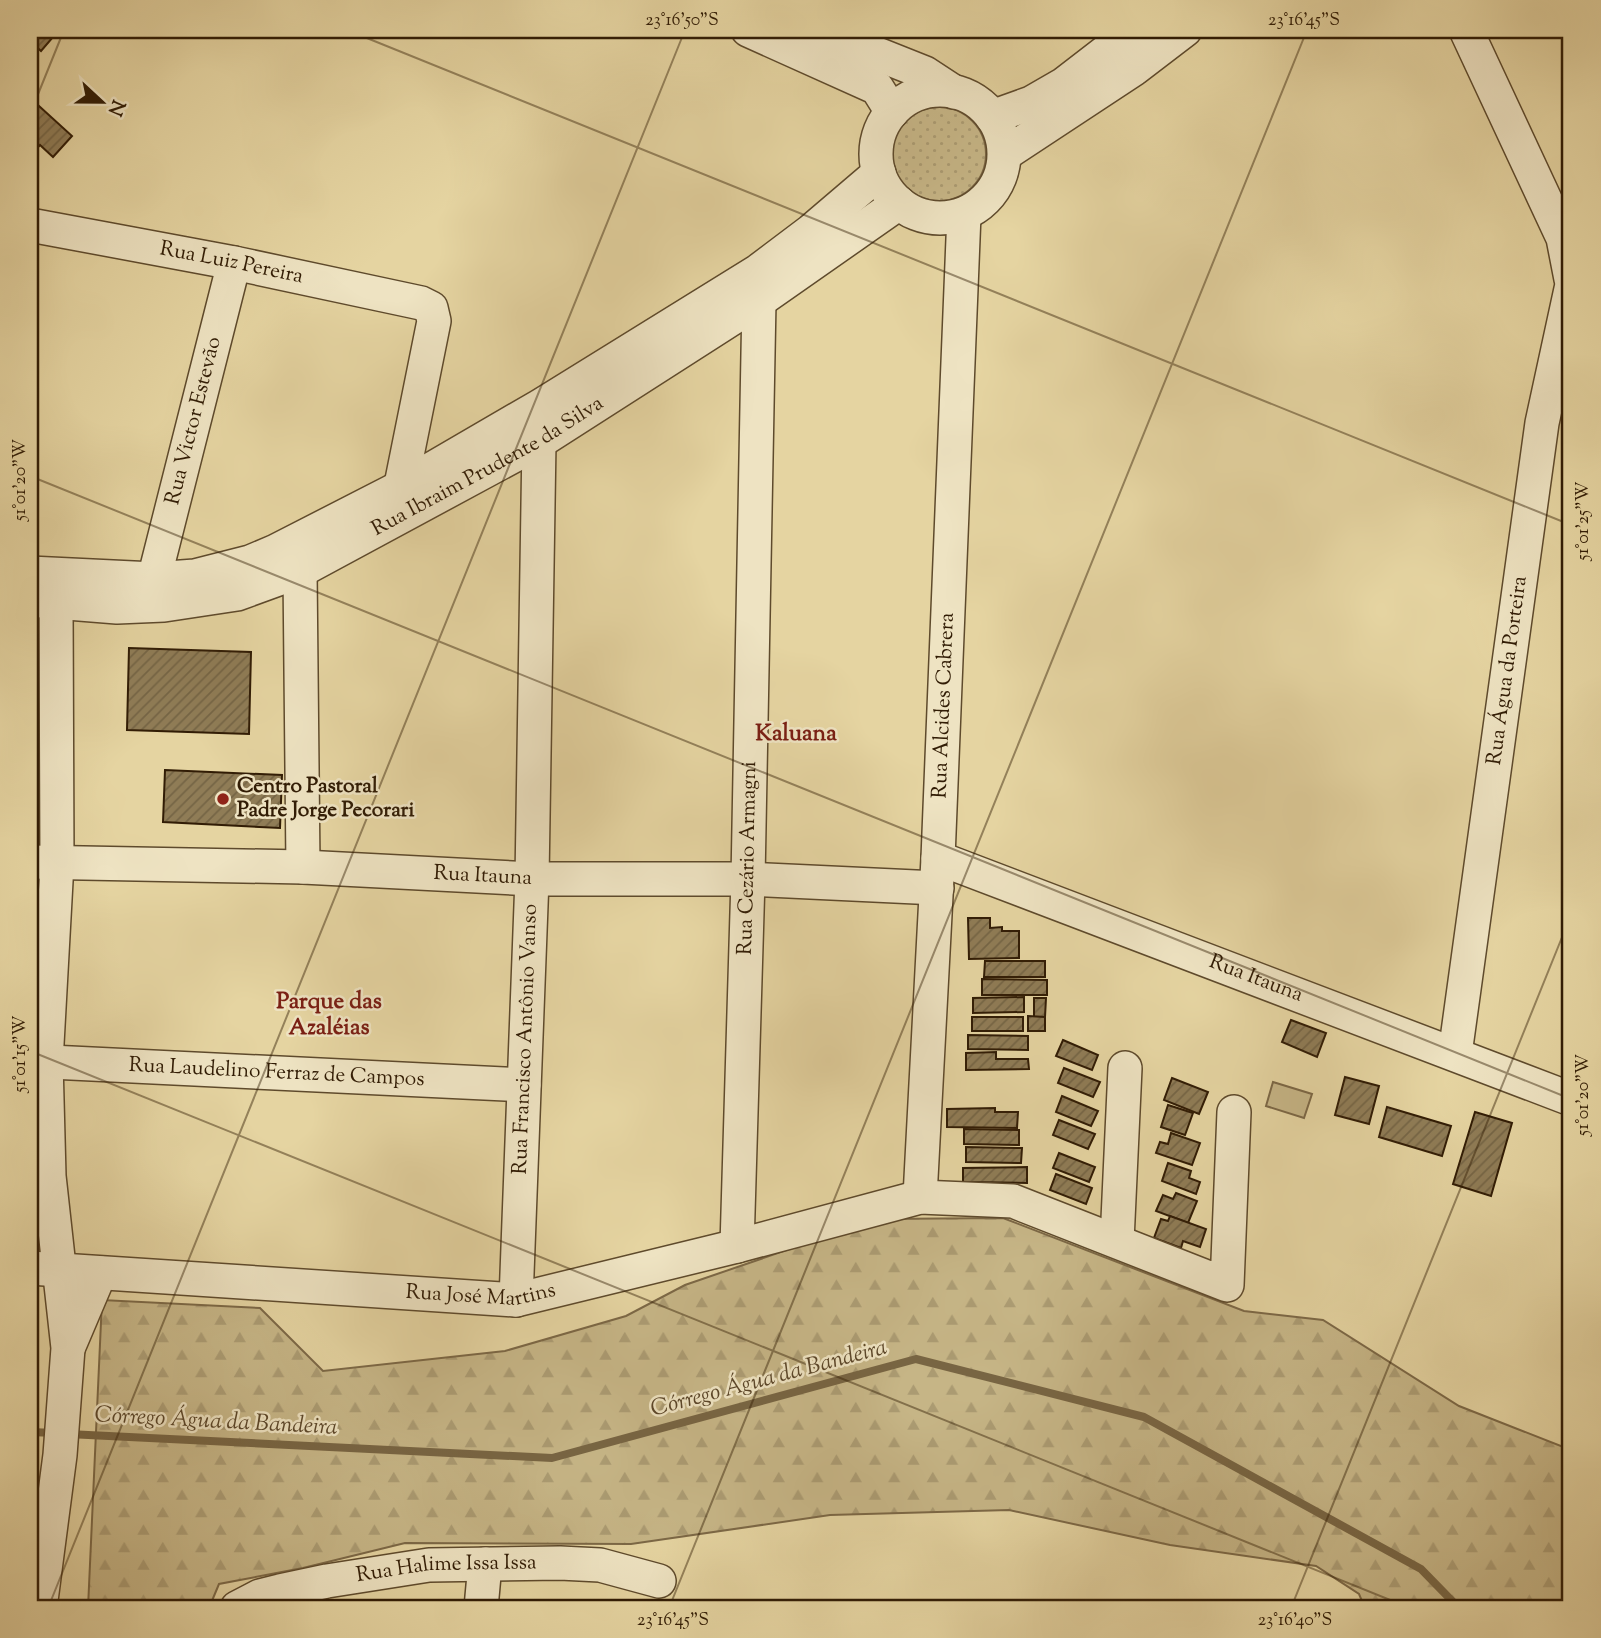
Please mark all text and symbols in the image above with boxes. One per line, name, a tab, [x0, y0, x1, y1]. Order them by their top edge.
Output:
text: 23°16'50"S	[645, 8, 719, 34]
text: 23°16'45"S	[1268, 8, 1340, 34]
north arrow	[66, 66, 136, 136]
text: N	[100, 95, 131, 120]
street label: Rua Luiz Pereira	[157, 234, 306, 292]
street label: Rua Victor Estevão	[158, 334, 230, 508]
street label: Rua Ibraim Prudente da Silva	[366, 389, 610, 545]
text: 51°01'20"W	[8, 439, 34, 522]
text: 51°01'25"W	[1571, 482, 1597, 561]
street label: Rua Água da Porteira	[1480, 574, 1536, 767]
street label: Rua Alcides Cabrera	[925, 612, 963, 799]
district label: Kaluana	[755, 718, 837, 751]
street label: Rua Cezário Armagni	[731, 761, 765, 956]
place label: Centro Pastoral Padre Jorge Pecorari	[237, 772, 414, 826]
marker: Centro Pastoral Padre Jorge Pecorari	[215, 791, 231, 807]
street label: Rua Itauna	[433, 859, 533, 894]
street label: Rua Francisco Antônio Vanso	[506, 903, 546, 1175]
street label: Rua Itauna	[1204, 947, 1307, 1011]
district label: Parque das Azaléias	[276, 986, 382, 1045]
text: 51°01'15"W	[8, 1016, 34, 1093]
street label: Rua Laudelino Ferraz de Campos	[128, 1051, 425, 1095]
text: 51°01'20"W	[1571, 1054, 1597, 1137]
street label: Rua José Martins	[405, 1276, 559, 1315]
water label: Córrego Água da Bandeira	[647, 1332, 891, 1426]
water label: Córrego Água da Bandeira	[94, 1399, 339, 1445]
street label: Rua Halime Issa Issa	[354, 1548, 537, 1591]
text: 23°16'45"S	[637, 1608, 709, 1634]
text: 23°16'40"S	[1258, 1608, 1332, 1634]

